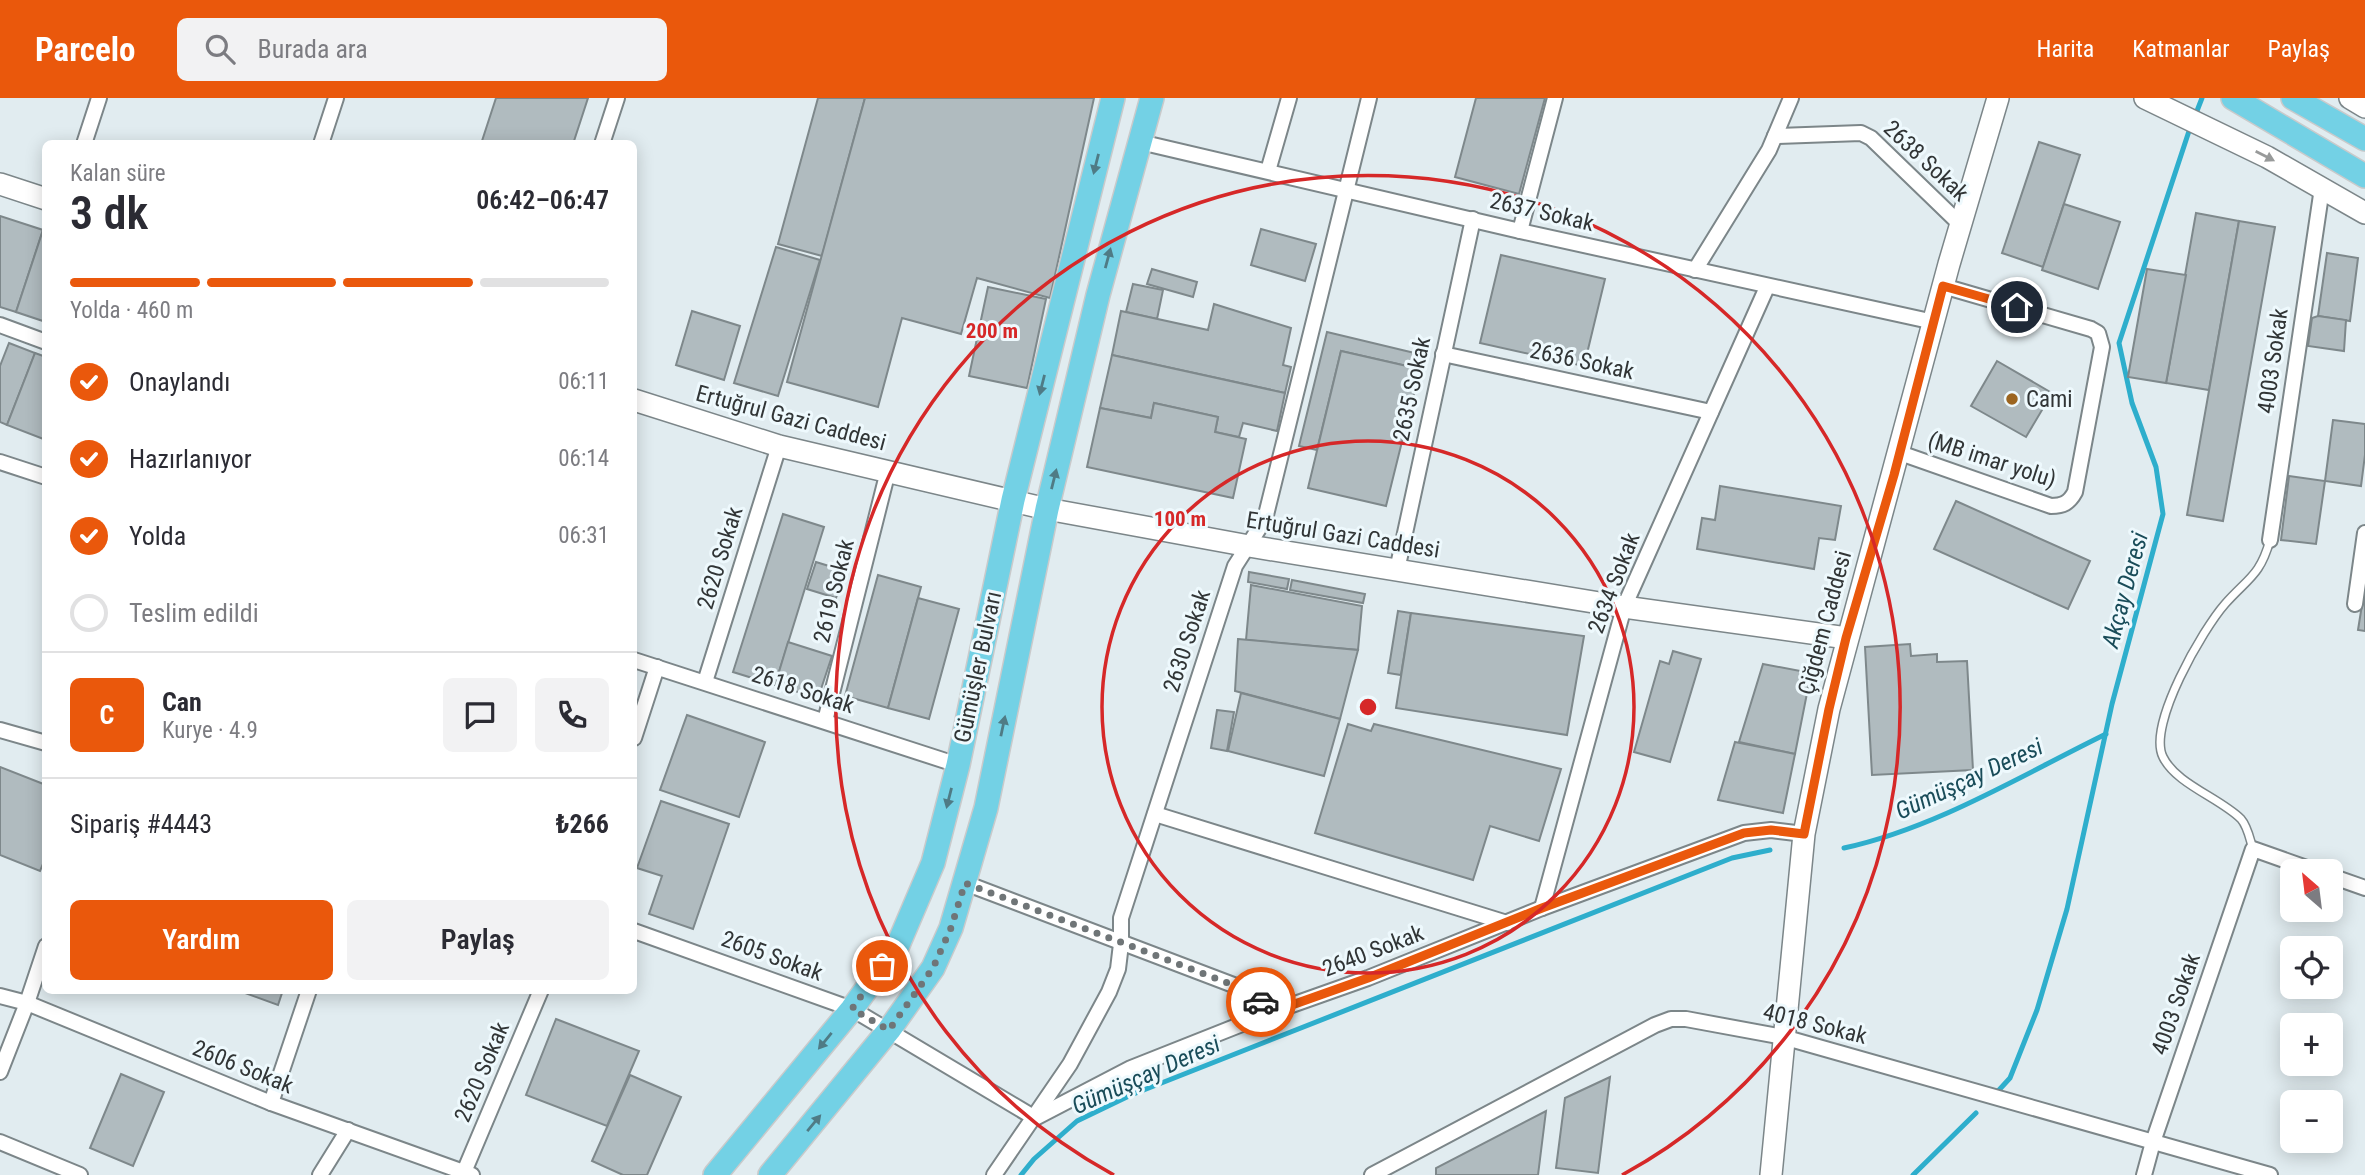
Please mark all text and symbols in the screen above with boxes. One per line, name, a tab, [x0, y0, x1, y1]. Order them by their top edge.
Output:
search box	[177, 18, 667, 81]
text: Parcelo	[35, 30, 135, 69]
icon: search	[201, 30, 239, 68]
text: Burada ara	[257, 34, 368, 64]
text: Harita	[2037, 35, 2094, 63]
text: Katmanlar	[2132, 35, 2230, 63]
text: Paylaş	[2268, 35, 2330, 63]
street label: 2638 Sokak	[1878, 115, 1974, 207]
one-way arrow	[2255, 151, 2275, 162]
one-way arrow	[1090, 153, 1101, 175]
text: Kalan süre	[70, 160, 165, 187]
text: 06:42–06:47	[476, 185, 609, 215]
text: 3 dk	[70, 186, 148, 240]
street label: 2637 Sokak	[1487, 187, 1597, 237]
one-way arrow	[1103, 247, 1114, 269]
pin	[1987, 277, 2047, 337]
icon: home	[1998, 288, 2036, 326]
text: Yolda · 460 m	[70, 297, 193, 324]
street label: 4003 Sokak	[2252, 306, 2294, 415]
text: 200 m	[966, 319, 1018, 343]
street label: 2635 Sokak	[1388, 334, 1436, 444]
street label: 2636 Sokak	[1527, 337, 1637, 385]
icon: check	[70, 363, 108, 401]
text: Onaylandı	[129, 367, 230, 397]
text: 06:11	[558, 368, 609, 395]
one-way arrow	[1036, 374, 1047, 396]
street label: Ertuğrul Gazi Caddesi	[693, 380, 889, 456]
place label: Cami	[2026, 386, 2073, 413]
marker: Cami	[2004, 391, 2020, 407]
street label: (MB imar yolu)	[1925, 427, 2059, 493]
icon: check	[70, 440, 108, 478]
text: Hazırlanıyor	[129, 444, 252, 474]
text: 06:14	[558, 445, 609, 472]
one-way arrow	[1049, 468, 1060, 490]
street label: 2620 Sokak	[692, 503, 749, 613]
street label: Ertuğrul Gazi Caddesi	[1244, 506, 1442, 564]
text: 100 m	[1154, 507, 1206, 531]
icon: check	[70, 517, 108, 555]
text: Yolda	[129, 521, 186, 551]
text: 06:31	[558, 522, 609, 549]
street label: 2634 Sokak	[1582, 528, 1646, 637]
water label: Akçay Deresi	[2096, 529, 2154, 652]
street label: 2619 Sokak	[808, 536, 860, 646]
street label: Çiğdem Caddesi	[1793, 548, 1857, 698]
street label: 2630 Sokak	[1158, 586, 1216, 696]
street label: Gümüşler Bulvarı	[949, 589, 1007, 745]
text: Teslim edildi	[129, 598, 259, 628]
street label: 2618 Sokak	[748, 661, 858, 719]
button: chat	[443, 678, 517, 752]
button: phone	[535, 678, 609, 752]
text: Can	[162, 687, 202, 717]
centre of rings	[1356, 695, 1380, 719]
text: C	[100, 700, 114, 730]
one-way arrow	[998, 715, 1009, 737]
text: Kurye · 4.9	[162, 717, 258, 744]
water label: Gümüşçay Deresi	[1891, 732, 2048, 825]
one-way arrow	[943, 787, 954, 809]
text: Sipariş #4443	[70, 809, 212, 839]
text: ₺266	[556, 809, 609, 839]
north arrow	[2280, 859, 2343, 922]
map controls	[2280, 859, 2343, 1153]
button: Yardım	[70, 900, 333, 980]
button: Paylaş	[347, 900, 609, 980]
street label: 2640 Sokak	[1319, 919, 1428, 983]
street label: 2605 Sokak	[718, 925, 827, 987]
pin	[852, 936, 912, 996]
button: locate	[2280, 936, 2343, 999]
icon: bag	[863, 947, 901, 985]
street label: 4003 Sokak	[2146, 949, 2206, 1058]
courier	[1226, 967, 1296, 1037]
icon: car	[1242, 983, 1280, 1021]
street label: 4018 Sokak	[1760, 998, 1870, 1050]
button: +	[2280, 1013, 2343, 1076]
street label: 2620 Sokak	[449, 1017, 515, 1126]
water label: Gümüşçay Deresi	[1068, 1030, 1225, 1120]
one-way arrow	[818, 1032, 833, 1050]
street label: 2606 Sokak	[189, 1035, 298, 1100]
button: −	[2280, 1090, 2343, 1153]
one-way arrow	[806, 1114, 821, 1131]

